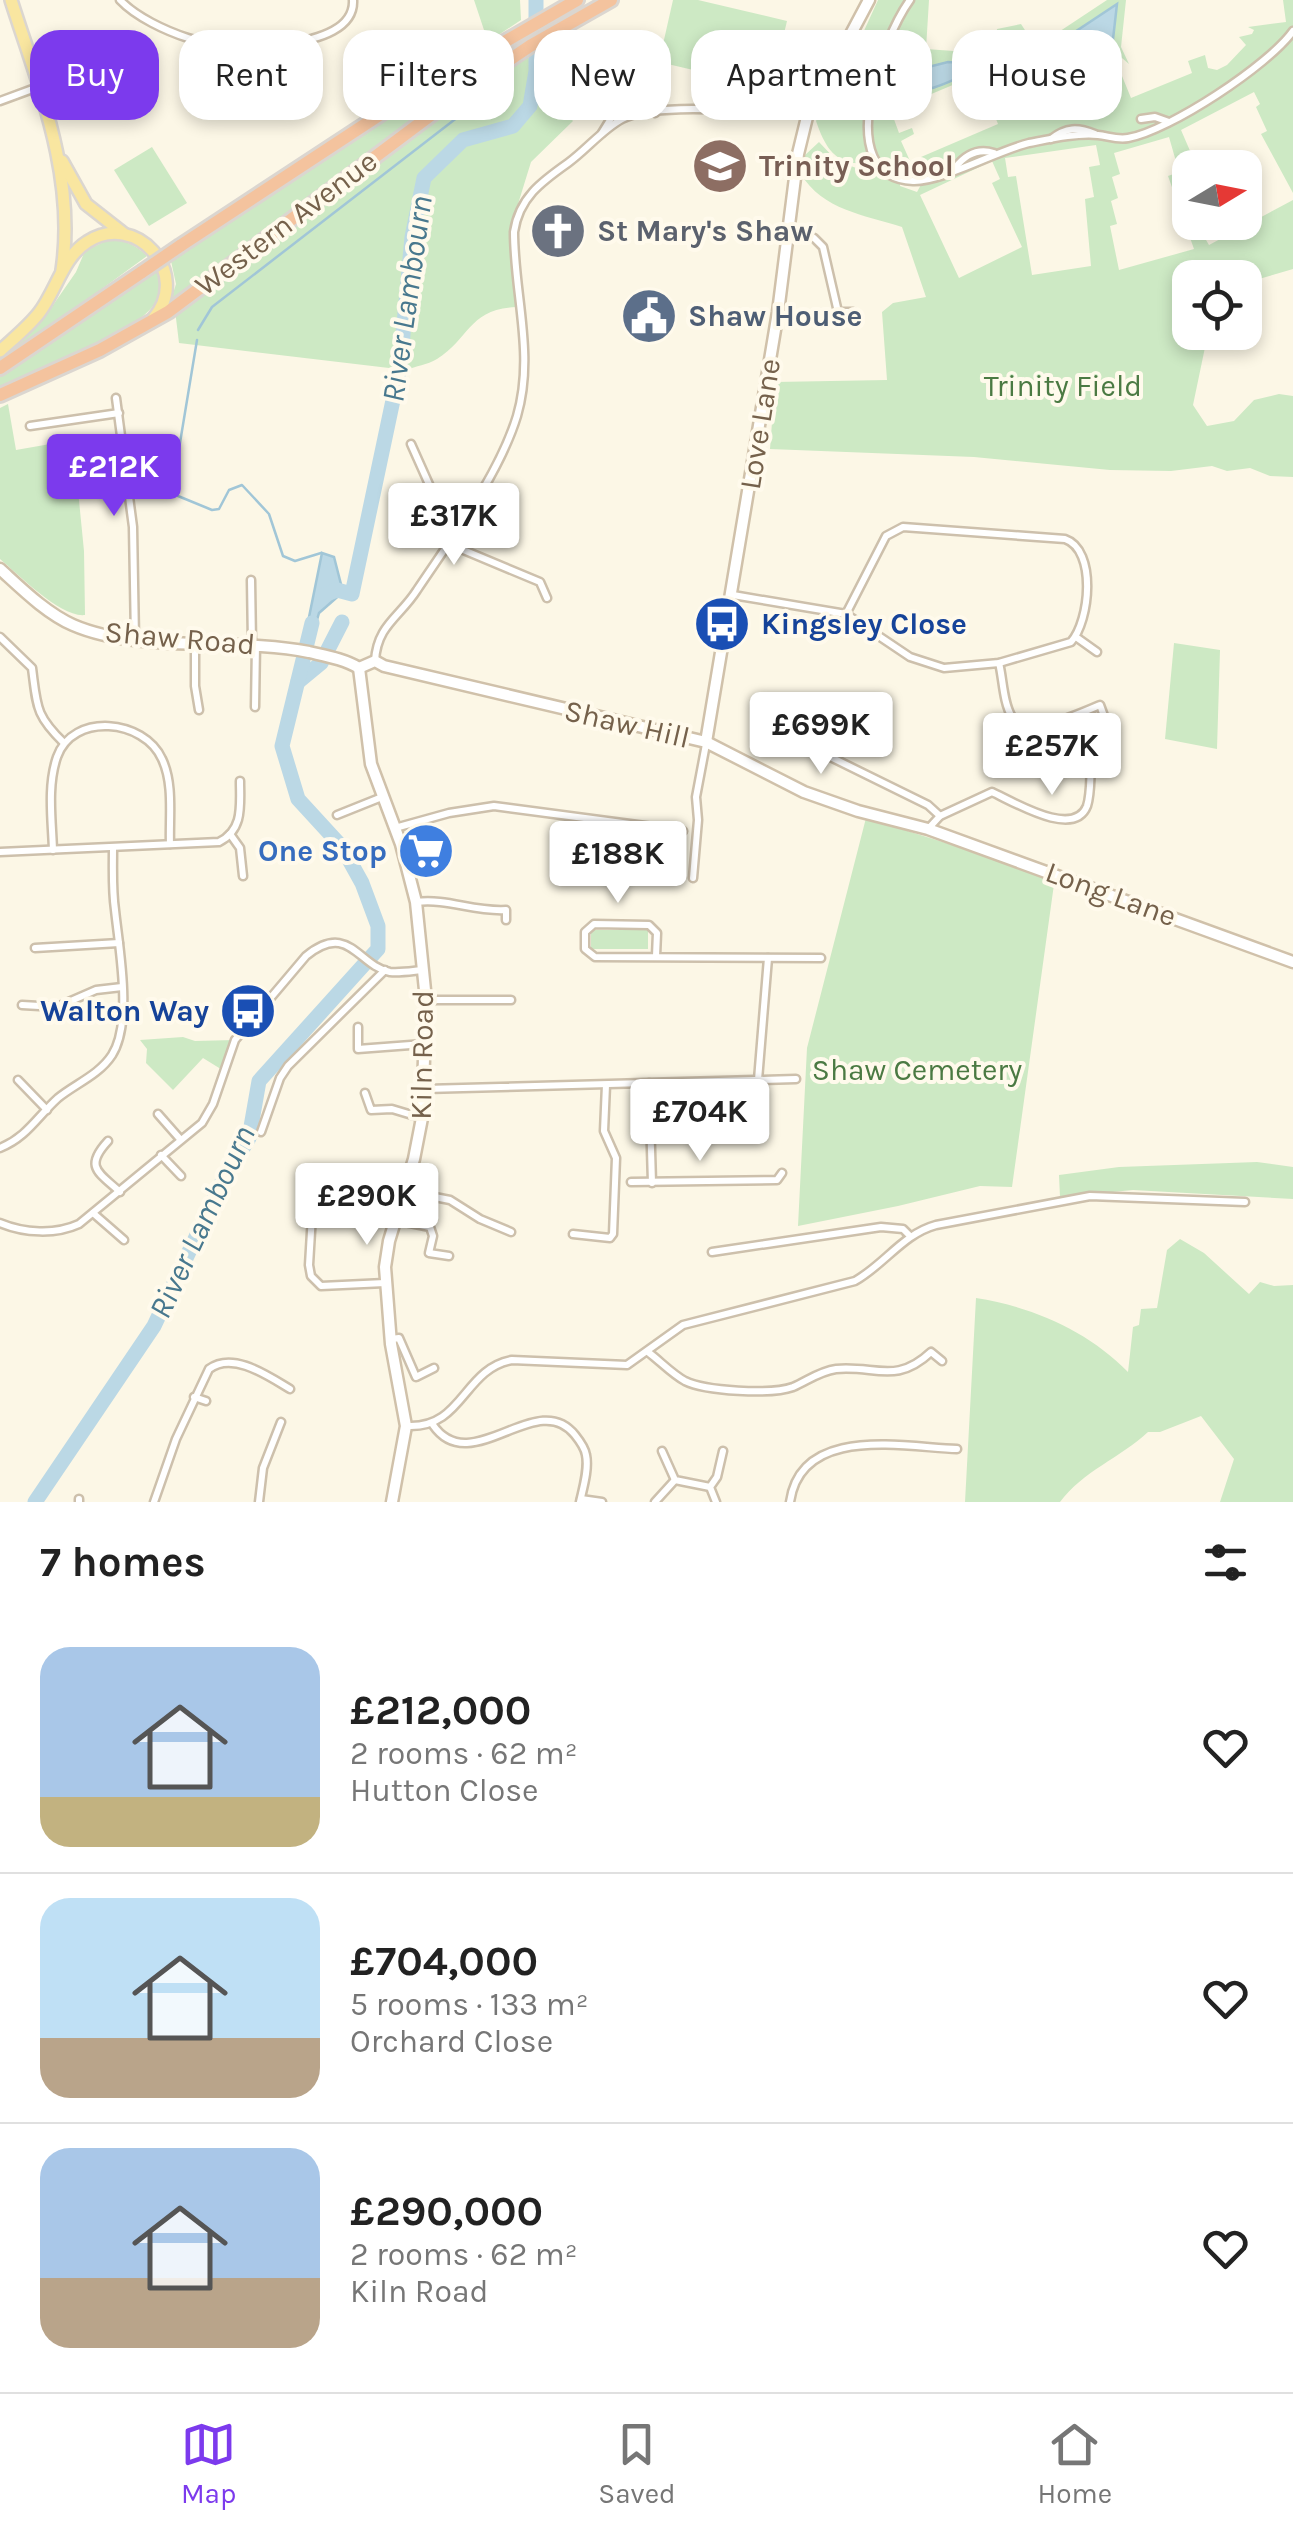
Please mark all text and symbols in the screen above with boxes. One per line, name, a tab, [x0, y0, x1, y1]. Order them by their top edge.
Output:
chip: Buy	[30, 30, 159, 120]
chip: Rent	[179, 30, 323, 120]
chip: Filters	[343, 30, 514, 120]
chip: New	[534, 30, 671, 120]
chip: Apartment	[691, 30, 932, 120]
chip: House	[952, 30, 1122, 120]
school or university icon: Trinity School	[690, 136, 750, 196]
street label: Western Avenue	[188, 143, 384, 303]
place label: Trinity School	[759, 148, 954, 184]
north arrow	[1172, 150, 1262, 240]
map controls	[1172, 150, 1262, 350]
water label: River Lambourn	[374, 193, 440, 405]
church icon: St Mary's Shaw	[528, 201, 588, 261]
place label: St Mary's Shaw	[597, 213, 813, 249]
button: locate	[1172, 260, 1262, 350]
public building icon: Shaw House	[619, 286, 679, 346]
place label: Shaw House	[688, 298, 862, 334]
street label: Love Lane	[732, 356, 788, 492]
park label: Trinity Field	[984, 368, 1142, 404]
pin: £212K	[44, 434, 184, 519]
text: £212K	[69, 448, 159, 485]
pin: £317K	[384, 483, 524, 568]
text: £317K	[410, 497, 498, 534]
bus stop icon: Kingsley Close	[692, 594, 752, 654]
place label: Kingsley Close	[761, 606, 967, 642]
street label: Shaw Road	[103, 614, 257, 662]
street label: Shaw Hill	[561, 692, 693, 756]
pin: £699K	[751, 692, 891, 777]
text: £699K	[772, 706, 870, 743]
pin: £257K	[982, 713, 1122, 798]
text: £257K	[1005, 727, 1099, 764]
supermarket icon: One Stop	[396, 821, 456, 881]
pin: £188K	[548, 821, 688, 906]
place label: One Stop	[258, 833, 387, 869]
text: £188K	[572, 835, 664, 872]
street label: Long Lane	[1041, 854, 1181, 934]
bus stop icon: Walton Way	[218, 981, 278, 1041]
street label: Kiln Road	[403, 990, 441, 1120]
place label: Walton Way	[40, 993, 209, 1029]
park label: Shaw Cemetery	[812, 1052, 1022, 1088]
pin: £704K	[630, 1079, 770, 1164]
text: £704K	[652, 1093, 748, 1130]
water label: River Lambourn	[141, 1120, 263, 1324]
pin: £290K	[297, 1163, 437, 1248]
text: £290K	[317, 1177, 417, 1214]
icon: filters	[1198, 1535, 1253, 1590]
text: 7 homes	[40, 1537, 206, 1587]
text: £212,000	[350, 1685, 531, 1735]
icon: home	[120, 1687, 240, 1807]
icon: heart	[1198, 1720, 1253, 1775]
text: 2 rooms · 62 m²	[350, 1735, 578, 1772]
text: Hutton Close	[350, 1772, 539, 1809]
text: £704,000	[350, 1936, 538, 1986]
icon: home	[120, 1938, 240, 2058]
icon: heart	[1198, 1971, 1253, 2026]
text: 5 rooms · 133 m²	[350, 1986, 589, 2023]
text: Orchard Close	[350, 2023, 553, 2060]
text: £290,000	[350, 2186, 543, 2236]
icon: home	[120, 2188, 240, 2308]
icon: heart	[1198, 2221, 1253, 2276]
text: 2 rooms · 62 m²	[350, 2236, 578, 2273]
text: Kiln Road	[350, 2273, 489, 2310]
tab: Map	[181, 2417, 236, 2510]
tab: Saved	[598, 2417, 676, 2510]
tab: Home	[1037, 2417, 1112, 2510]

